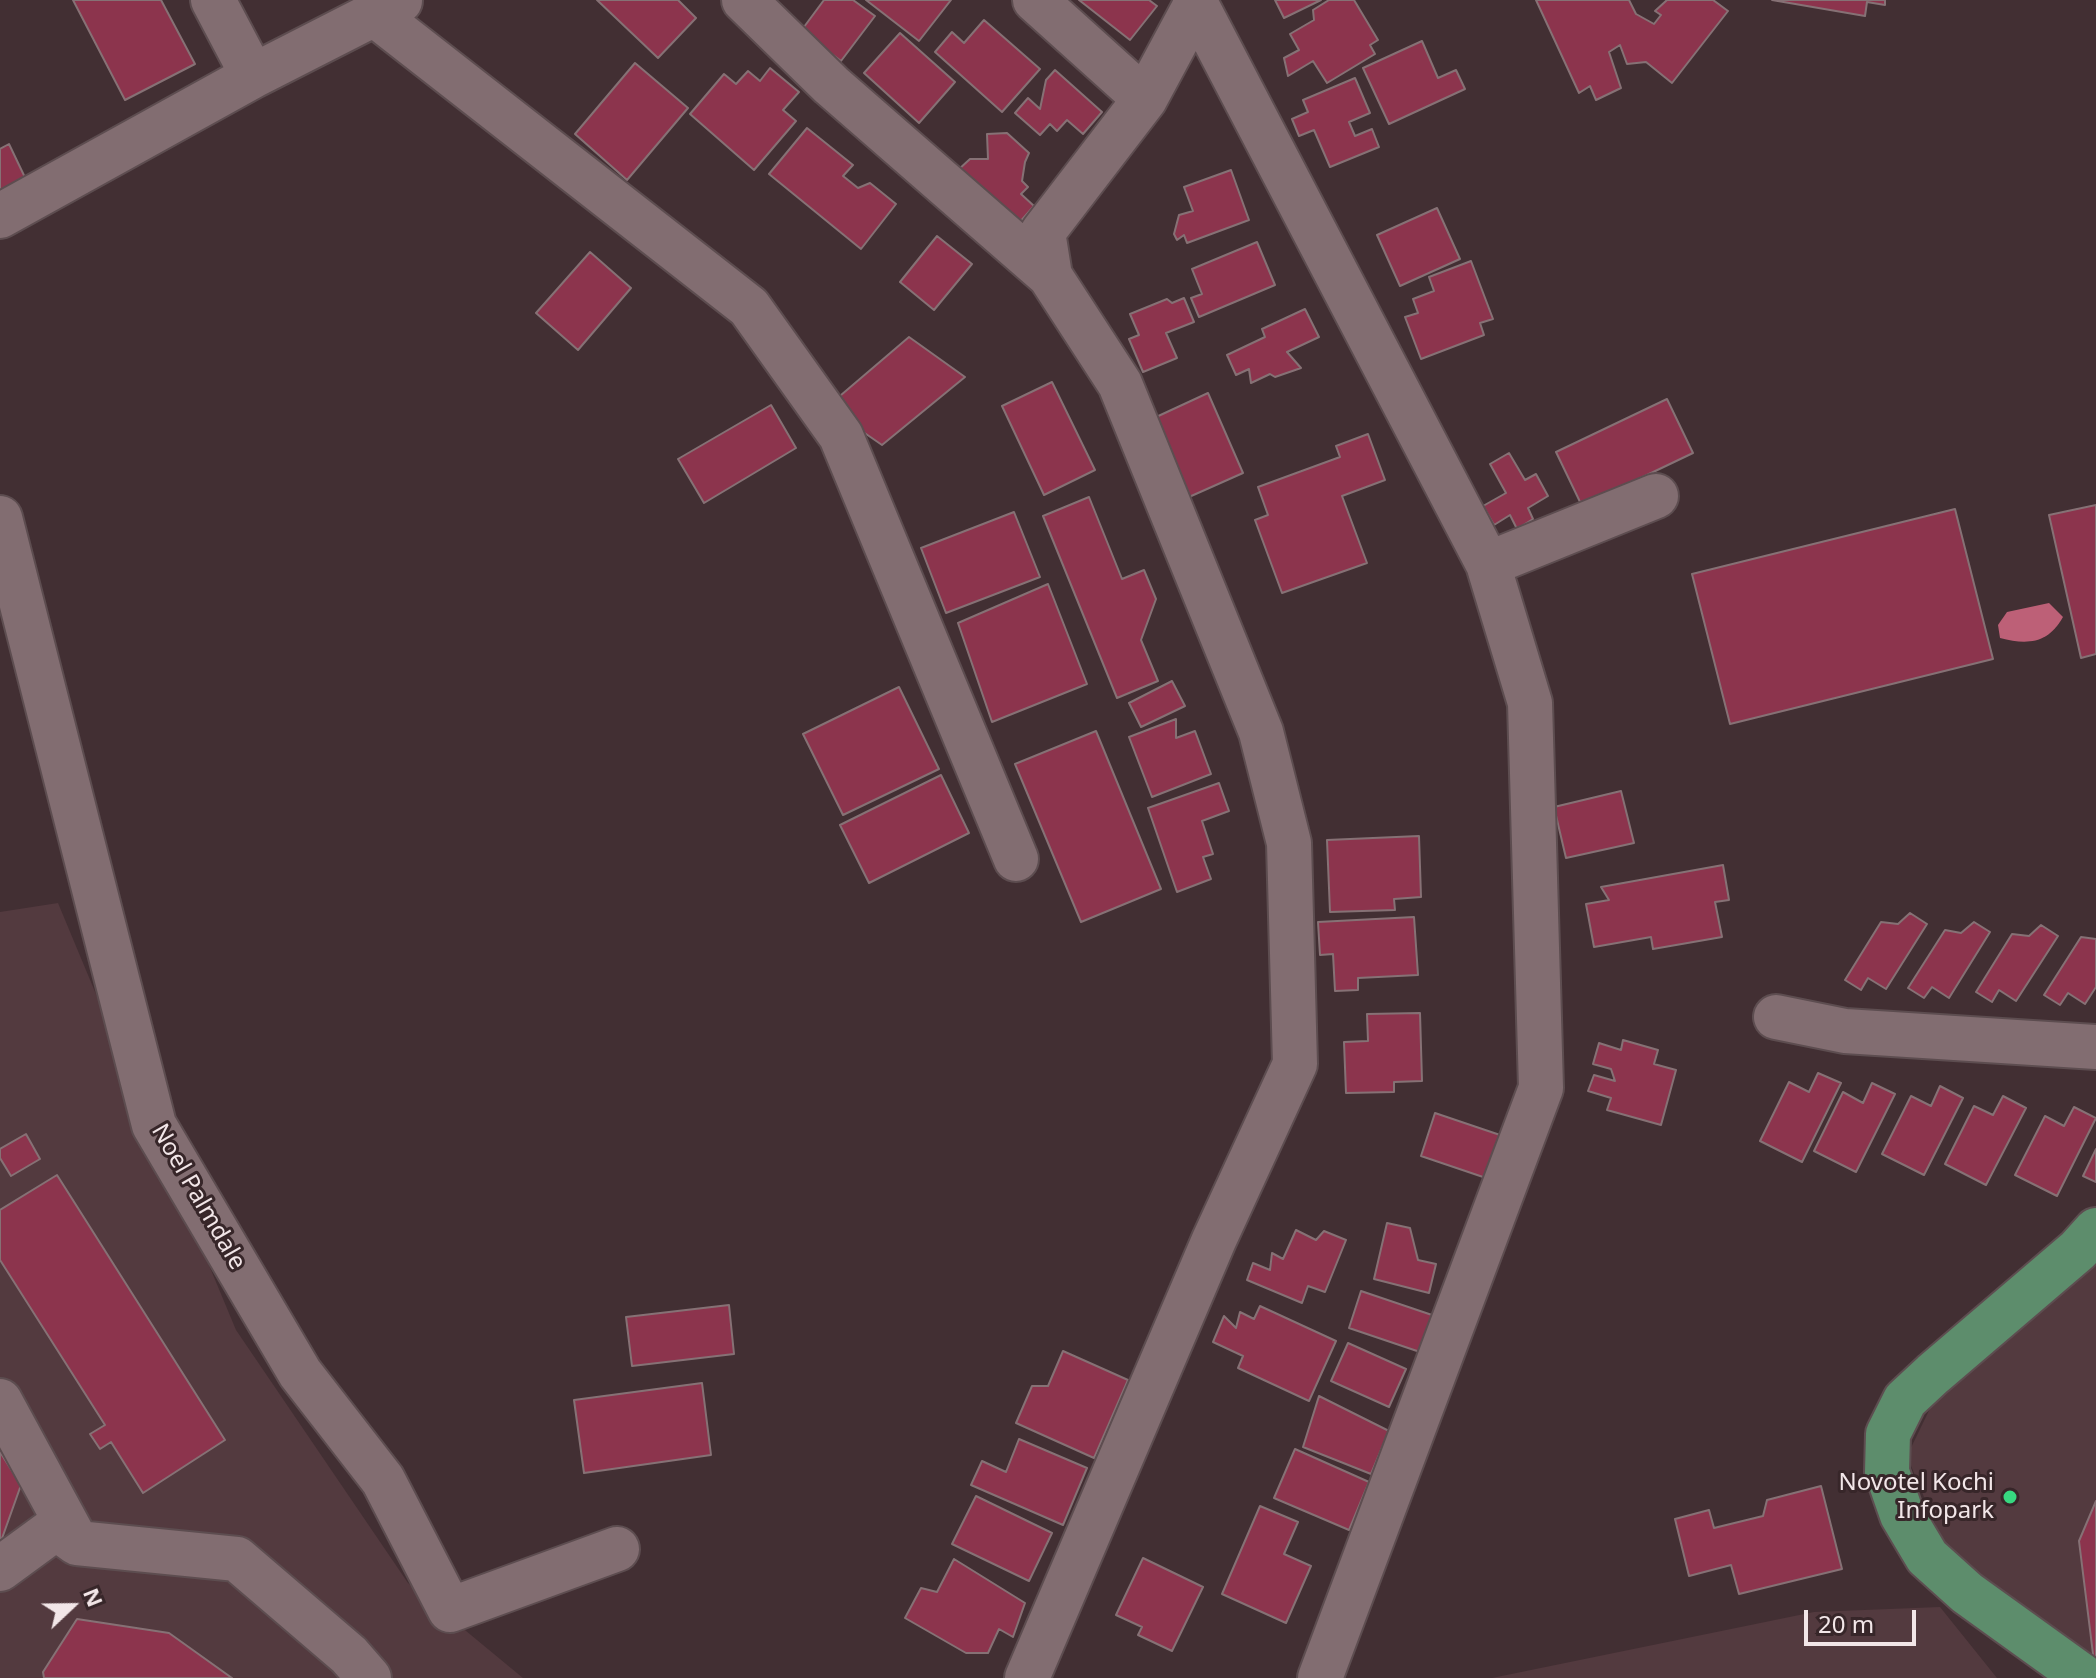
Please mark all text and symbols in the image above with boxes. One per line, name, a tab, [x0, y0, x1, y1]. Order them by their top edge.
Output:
street label: Noel Palmdale	[145, 1119, 251, 1275]
place label: Novotel Kochi Infopark	[1838, 1469, 1994, 1525]
marker: Novotel Kochi Infopark	[2001, 1488, 2019, 1506]
north arrow	[32, 1566, 112, 1646]
text: N	[77, 1583, 112, 1611]
scale bar	[1808, 1594, 1920, 1644]
text: 20 m	[1818, 1607, 1874, 1640]

